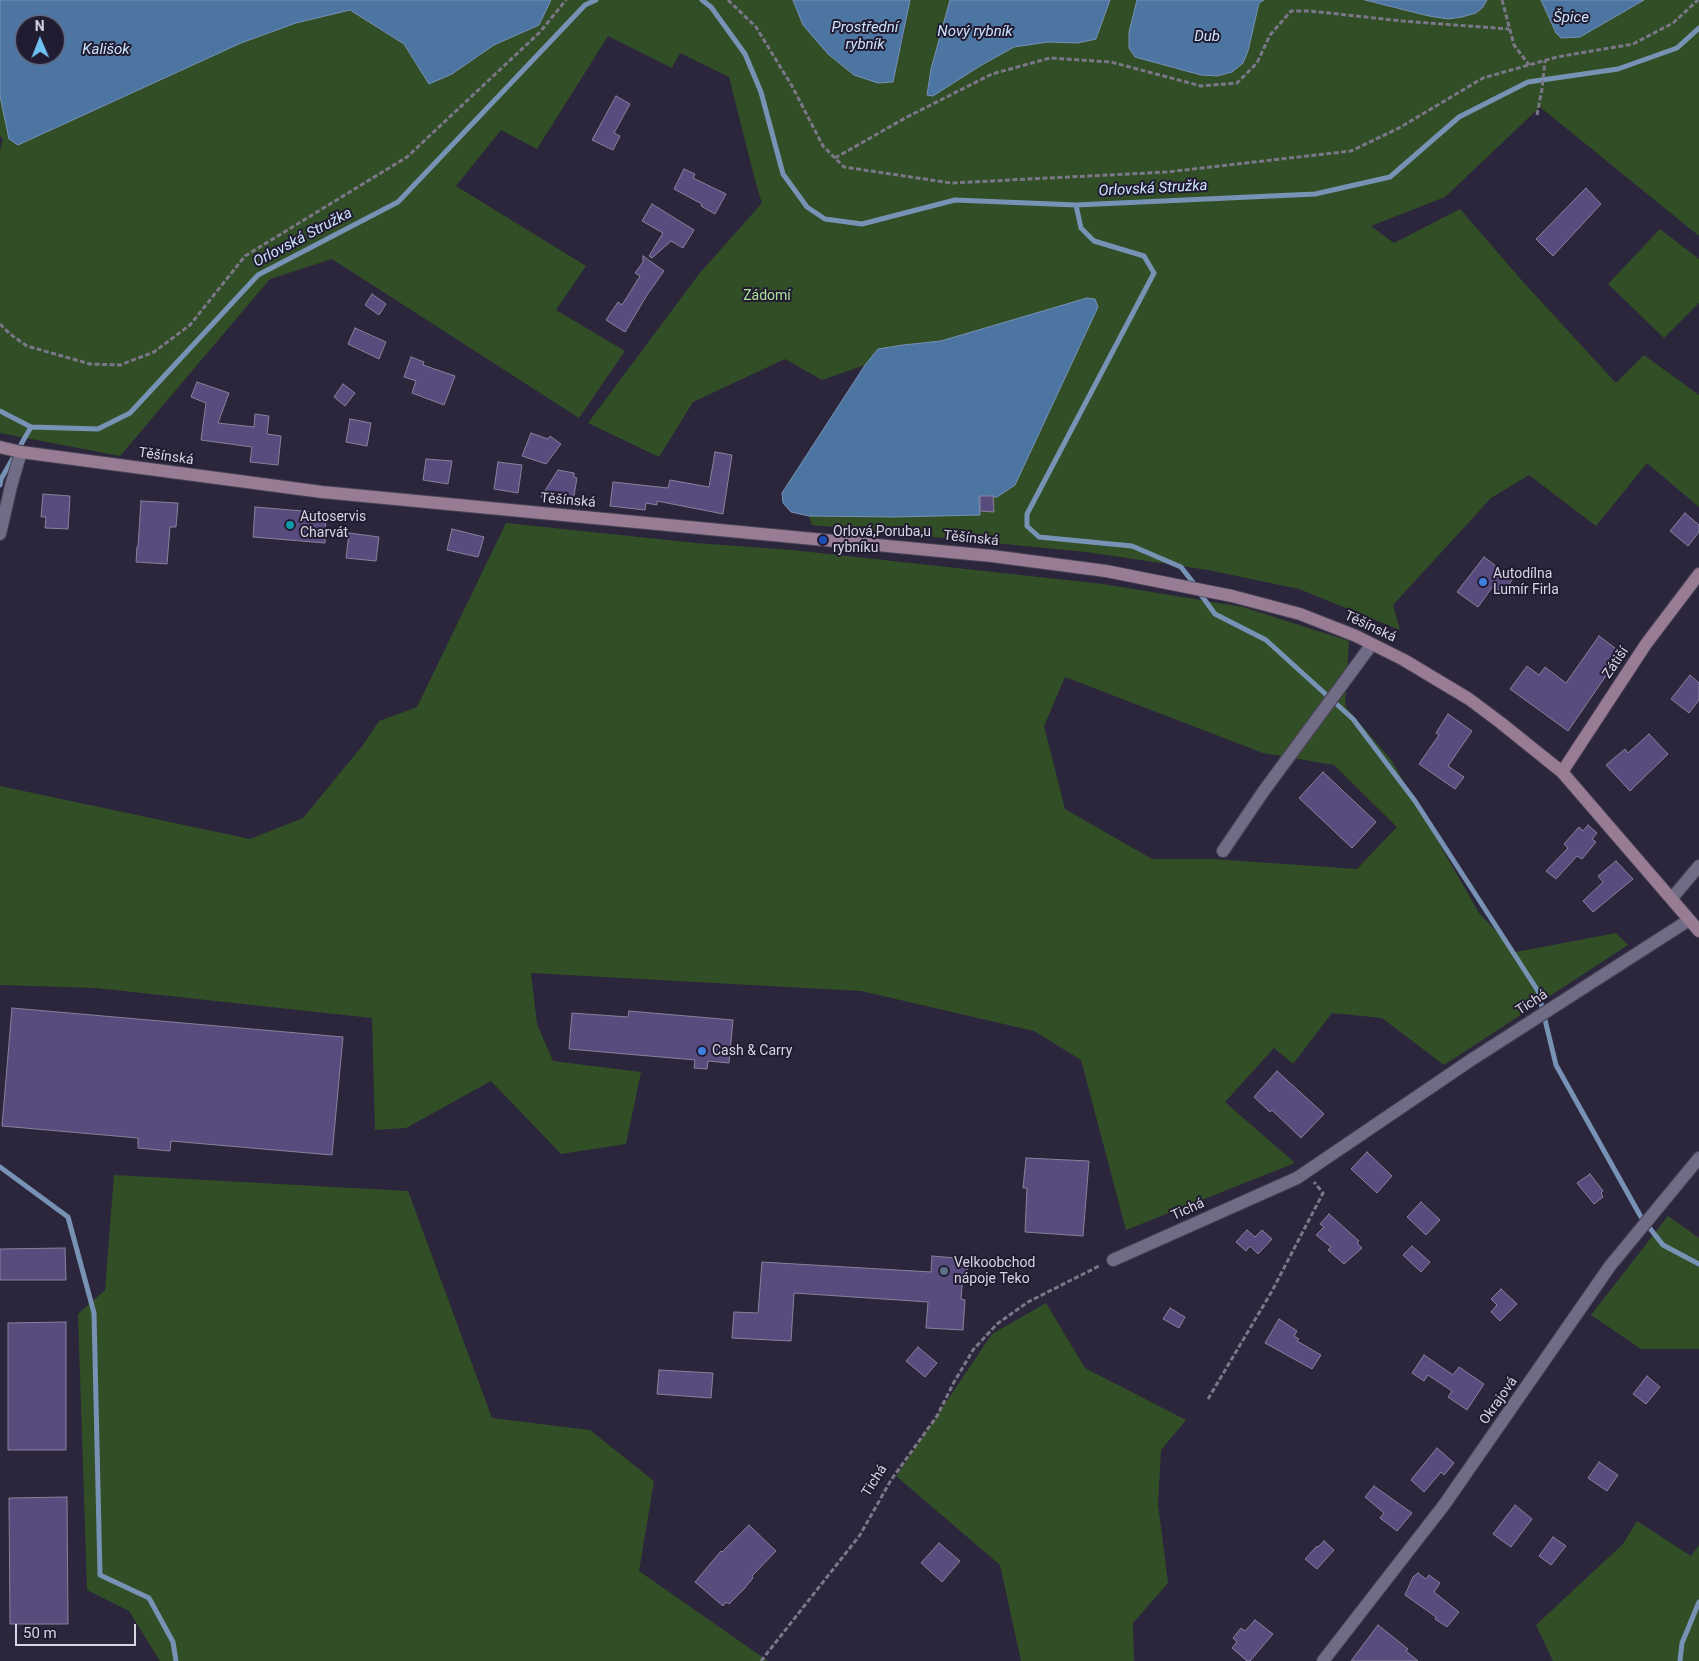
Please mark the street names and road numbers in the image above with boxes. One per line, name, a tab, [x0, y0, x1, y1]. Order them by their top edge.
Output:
street label: Těšínská	[137, 445, 195, 469]
street label: Těšínská	[540, 490, 596, 512]
street label: Těšínská	[943, 528, 999, 550]
street label: Těšínská	[1341, 608, 1399, 646]
street label: Zátiší	[1599, 644, 1633, 682]
street label: Tichá	[1513, 987, 1551, 1019]
street label: Tichá	[1169, 1195, 1207, 1225]
street label: Okrajová	[1477, 1374, 1521, 1428]
street label: Tichá	[859, 1462, 891, 1500]

